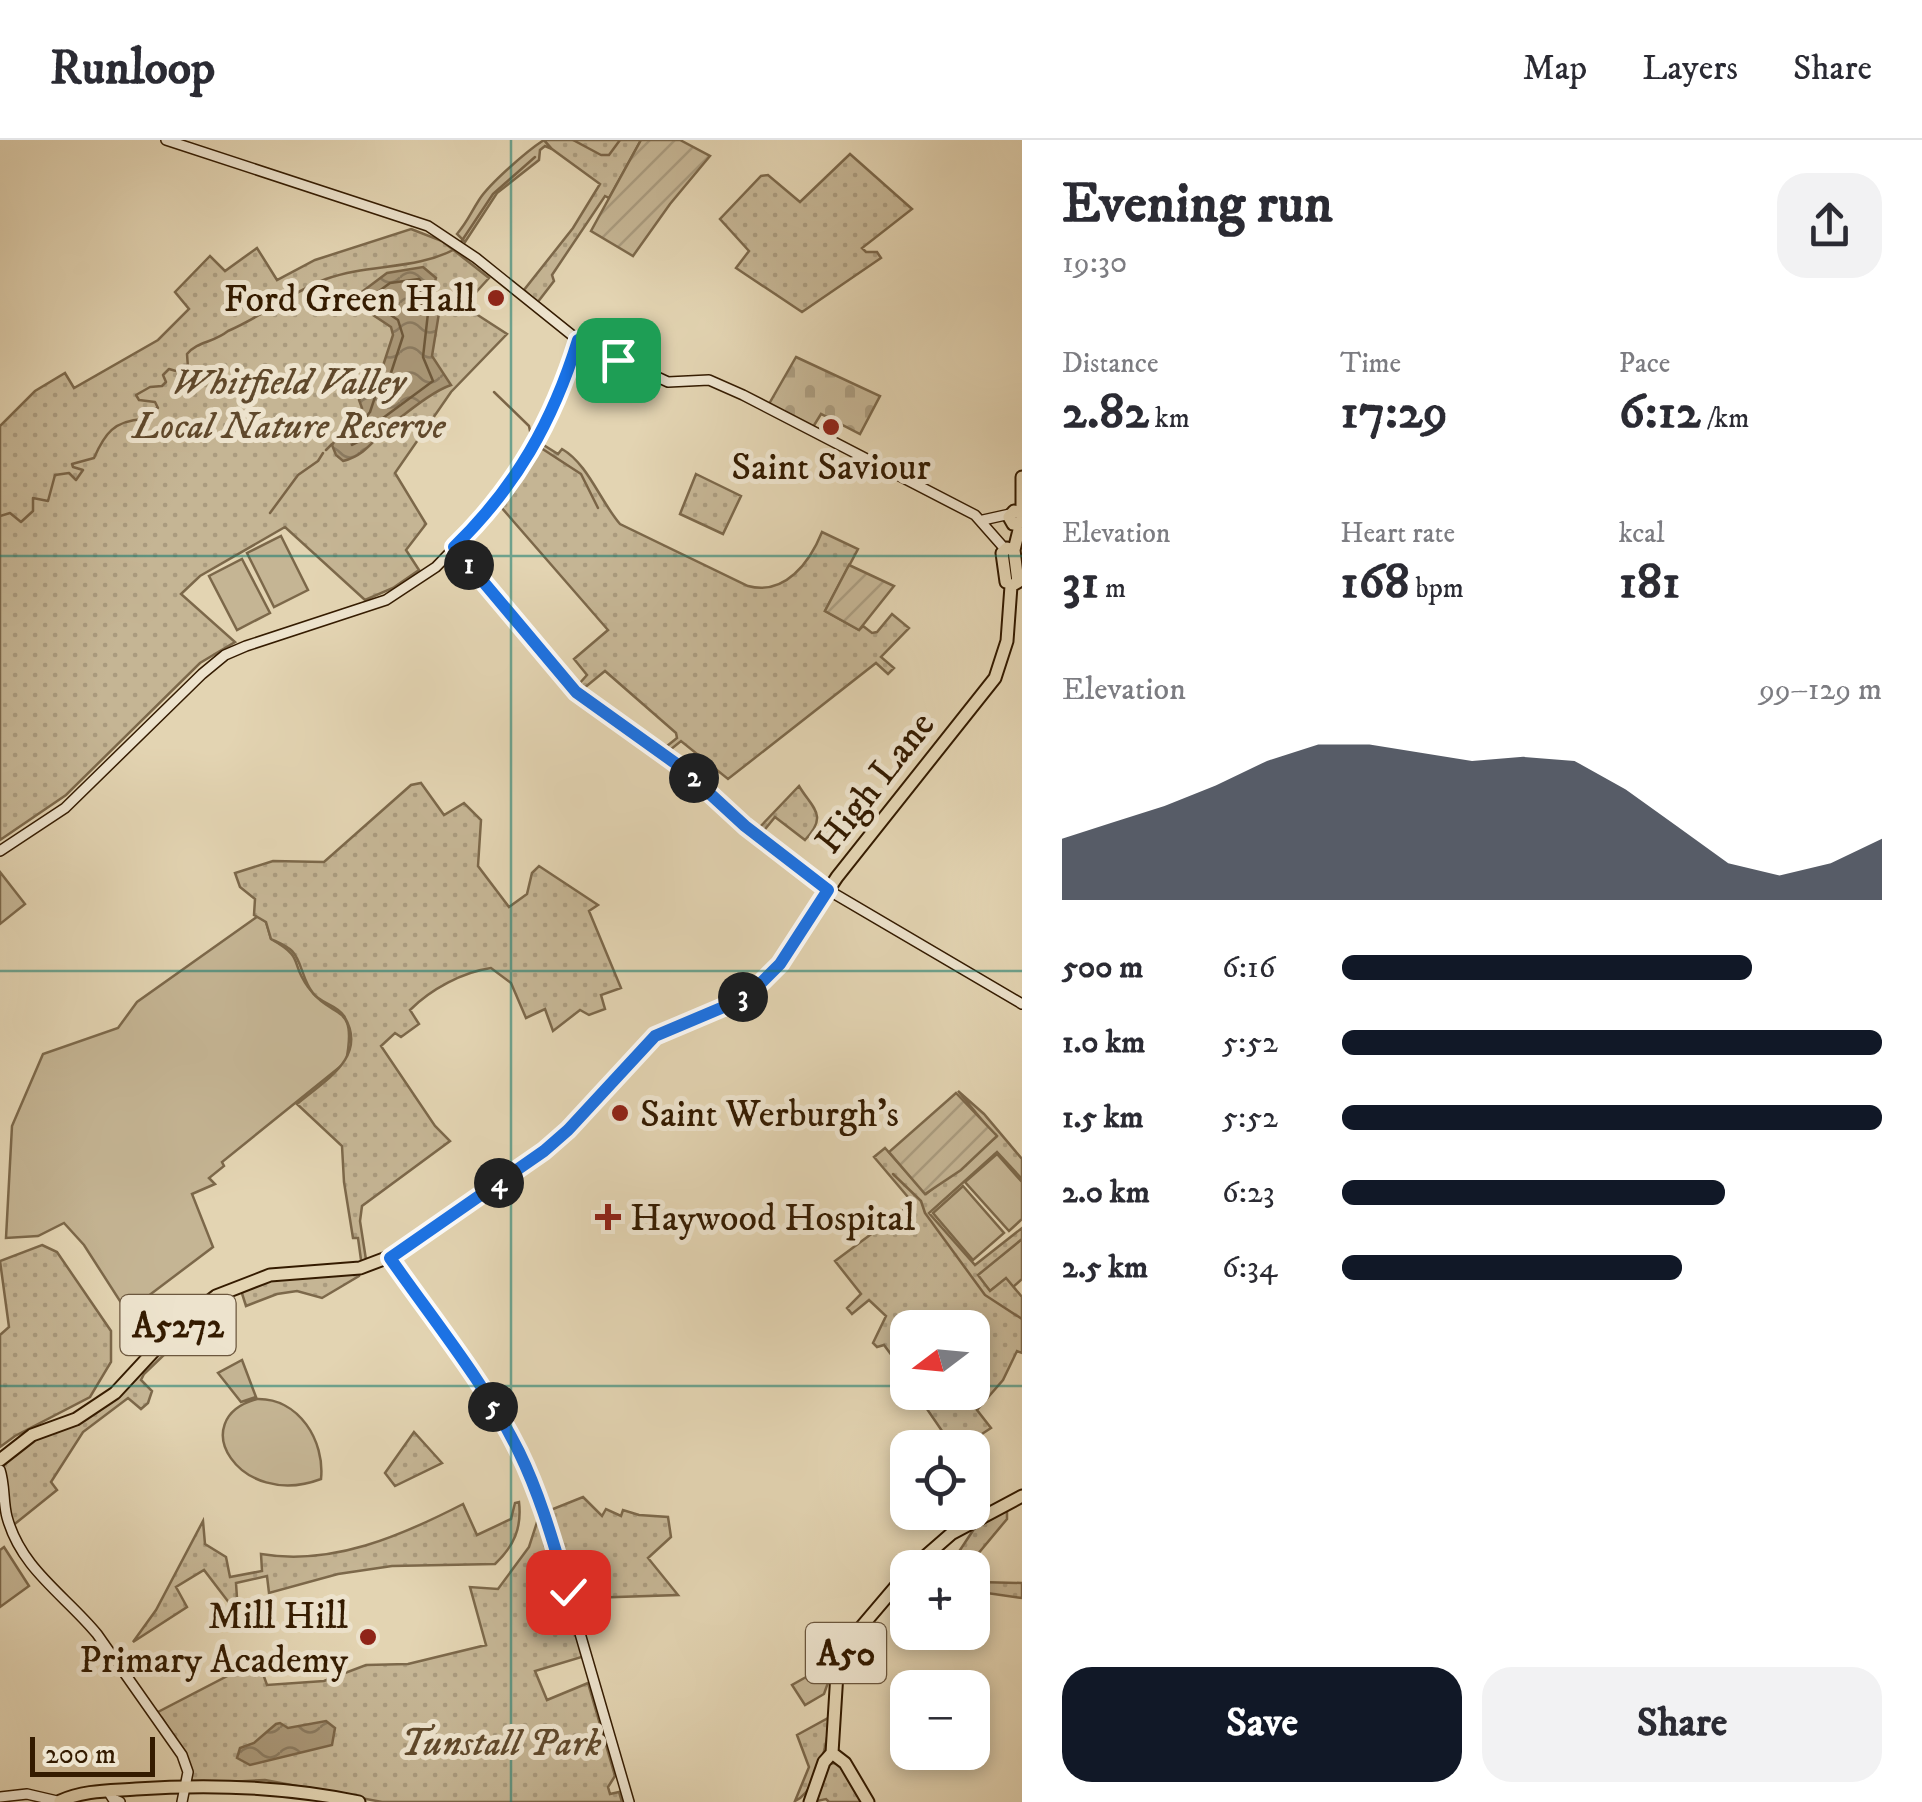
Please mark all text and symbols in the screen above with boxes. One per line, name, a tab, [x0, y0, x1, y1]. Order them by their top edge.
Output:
text: Runloop	[50, 39, 215, 99]
text: Map	[1523, 47, 1587, 91]
text: Layers	[1642, 47, 1738, 91]
text: Share	[1793, 47, 1872, 91]
text: Evening run	[1062, 171, 1333, 240]
button: share	[1777, 173, 1882, 278]
text: 19:30	[1062, 243, 1127, 283]
place label: Ford Green Hall	[223, 276, 477, 324]
marker: Ford Green Hall	[485, 287, 507, 309]
pin	[576, 318, 661, 403]
icon: arrive	[591, 333, 646, 388]
text: Distance	[1062, 346, 1158, 381]
text: Time	[1340, 346, 1401, 381]
text: Pace	[1619, 346, 1670, 381]
park label: Whitfield Valley Local Nature Reserve	[131, 359, 446, 451]
text: 2.82	[1062, 381, 1149, 444]
text: 17:29	[1340, 381, 1448, 444]
text: 6:12	[1619, 381, 1701, 444]
text: km	[1149, 401, 1190, 436]
text: /km	[1701, 401, 1749, 436]
marker: Saint Saviour	[820, 416, 842, 438]
place label: Saint Saviour	[731, 444, 931, 492]
text: Elevation	[1062, 516, 1170, 551]
text: Heart rate	[1340, 516, 1455, 551]
text: kcal	[1619, 516, 1665, 551]
pin: 1	[444, 540, 494, 590]
text: 1	[464, 547, 474, 582]
text: 31	[1062, 551, 1099, 614]
text: 168	[1340, 551, 1410, 614]
text: 181	[1619, 551, 1680, 614]
text: m	[1099, 571, 1126, 606]
text: bpm	[1410, 571, 1464, 606]
text: Elevation	[1062, 670, 1186, 710]
text: 99–129 m	[1759, 670, 1882, 710]
street label: High Lane	[805, 703, 946, 864]
pin: 2	[669, 753, 719, 803]
text: 2	[687, 760, 701, 795]
text: 500 m	[1062, 948, 1143, 988]
text: 6:16	[1222, 948, 1275, 988]
pin: 3	[718, 972, 768, 1022]
text: 3	[738, 979, 748, 1014]
text: 1.0 km	[1062, 1023, 1145, 1063]
text: 5:52	[1222, 1023, 1278, 1063]
place label: Saint Werburgh's	[640, 1091, 899, 1139]
text: 1.5 km	[1062, 1098, 1144, 1138]
text: 5:52	[1222, 1098, 1278, 1138]
marker: Saint Werburgh's	[609, 1102, 631, 1124]
pin: 4	[474, 1158, 524, 1208]
text: 4	[491, 1165, 507, 1200]
text: 2.0 km	[1062, 1173, 1150, 1213]
text: 6:23	[1222, 1173, 1275, 1213]
place label: Haywood Hospital	[630, 1195, 916, 1243]
marker: Haywood Hospital	[595, 1204, 621, 1230]
text: 2.5 km	[1062, 1248, 1148, 1288]
text: 6:34	[1222, 1248, 1277, 1288]
road number: A5272	[120, 1295, 236, 1355]
north arrow	[890, 1310, 990, 1410]
map controls	[890, 1310, 990, 1770]
pin: 5	[468, 1382, 518, 1432]
text: 5	[486, 1389, 500, 1424]
button: locate	[890, 1430, 990, 1530]
pin	[526, 1550, 611, 1635]
button: +	[890, 1550, 990, 1650]
icon: check	[541, 1565, 596, 1620]
place label: Mill Hill Primary Academy	[79, 1593, 349, 1685]
road number: A50	[806, 1623, 886, 1683]
marker: Mill Hill Primary Academy	[357, 1626, 379, 1648]
button: Save	[1062, 1667, 1462, 1782]
button: Share	[1482, 1667, 1882, 1782]
button: −	[890, 1670, 990, 1770]
park label: Tunstall Park	[400, 1720, 602, 1768]
scale bar	[30, 1732, 155, 1776]
text: 200 m	[45, 1737, 116, 1772]

